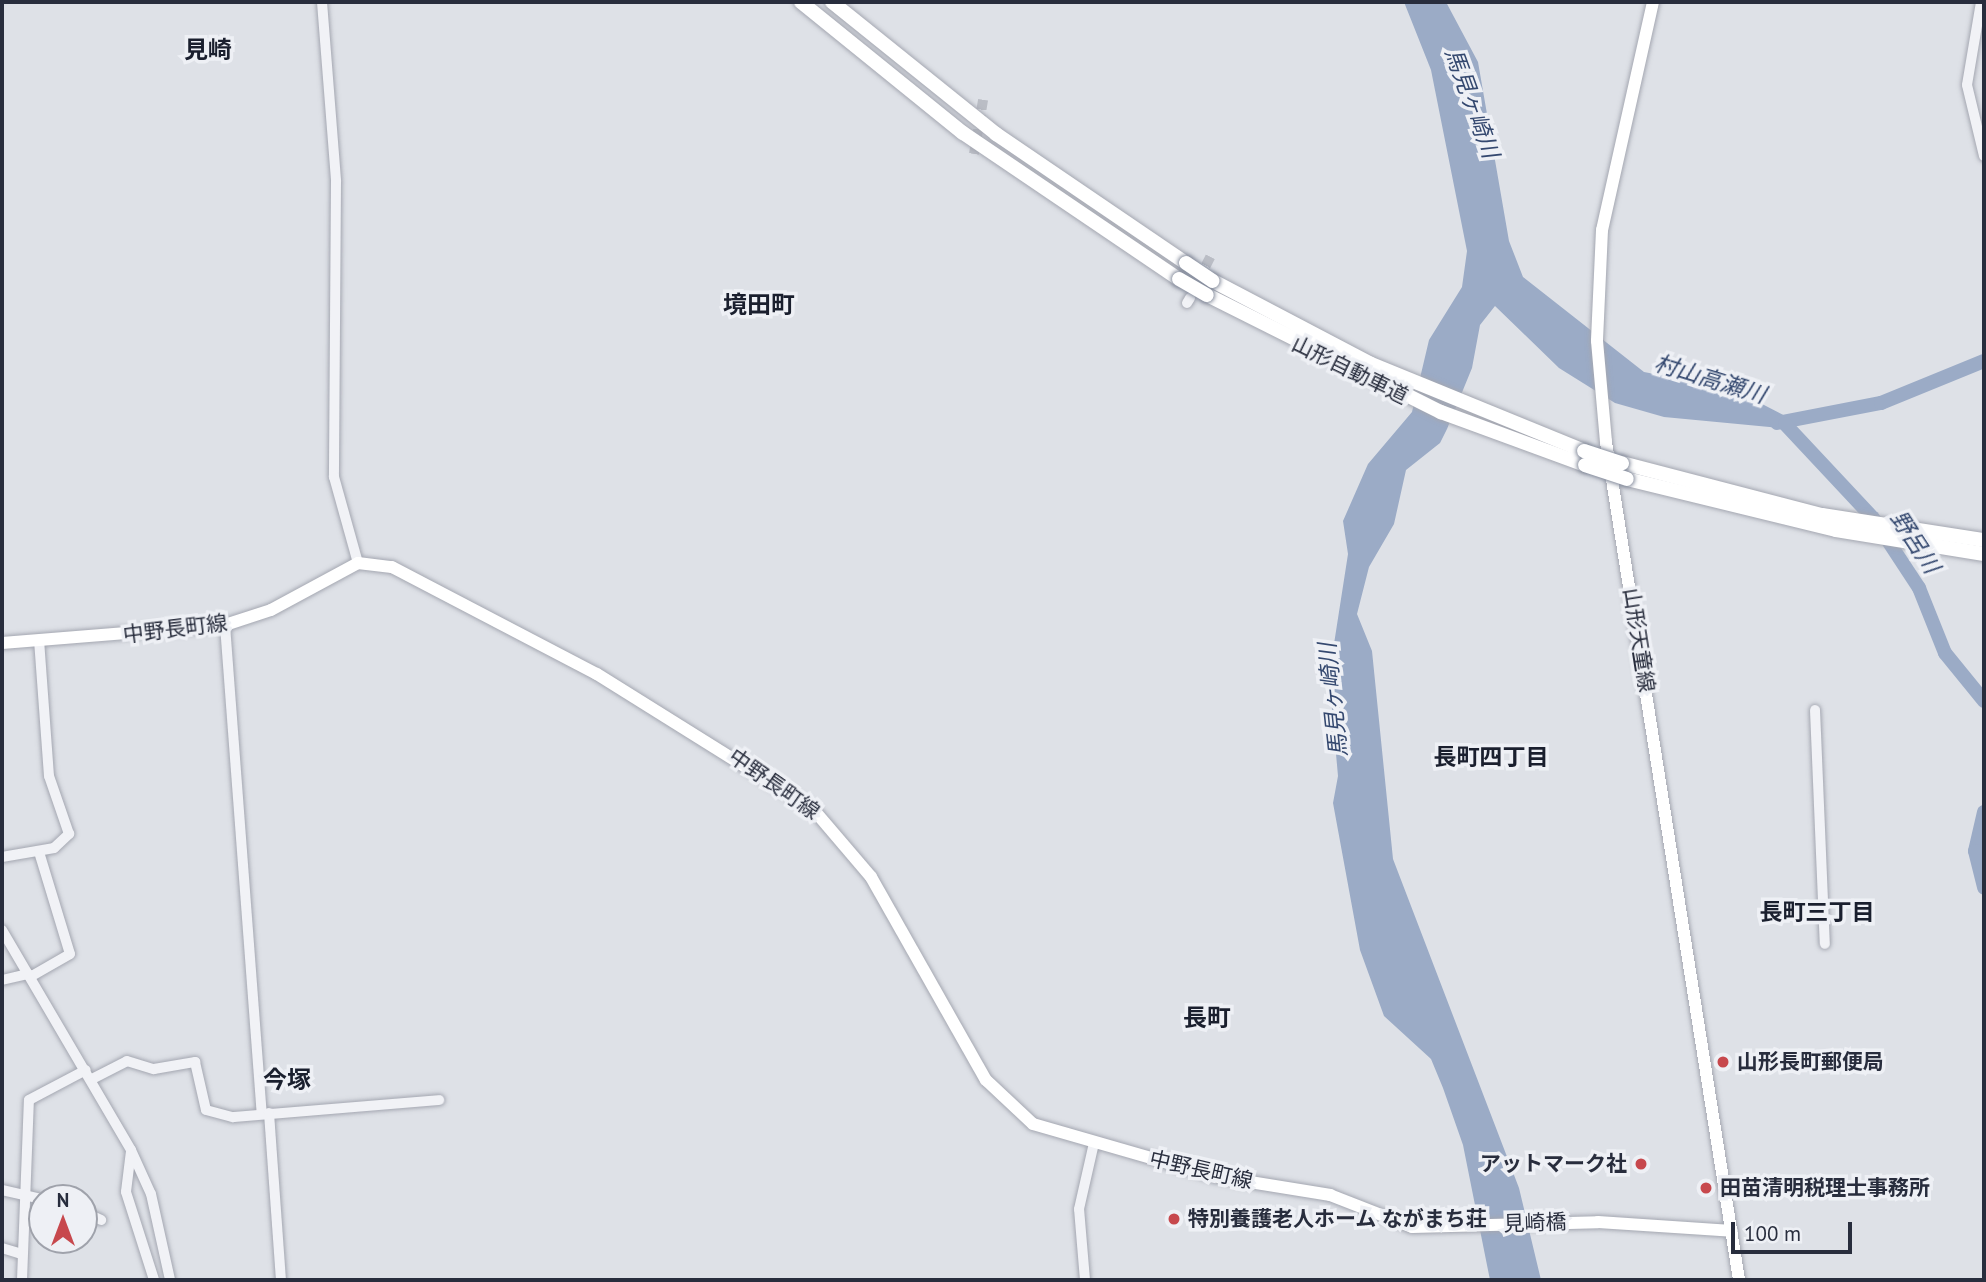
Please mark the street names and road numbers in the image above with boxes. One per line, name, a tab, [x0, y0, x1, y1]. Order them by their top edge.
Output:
street label: 山形自動車道	[1288, 331, 1412, 409]
street label: 山形天童線	[1618, 586, 1660, 694]
street label: 中野長町線	[121, 610, 229, 648]
street label: 中野長町線	[724, 744, 824, 824]
street label: 中野長町線	[1147, 1146, 1255, 1194]
street label: 見崎橋	[1503, 1209, 1567, 1237]

